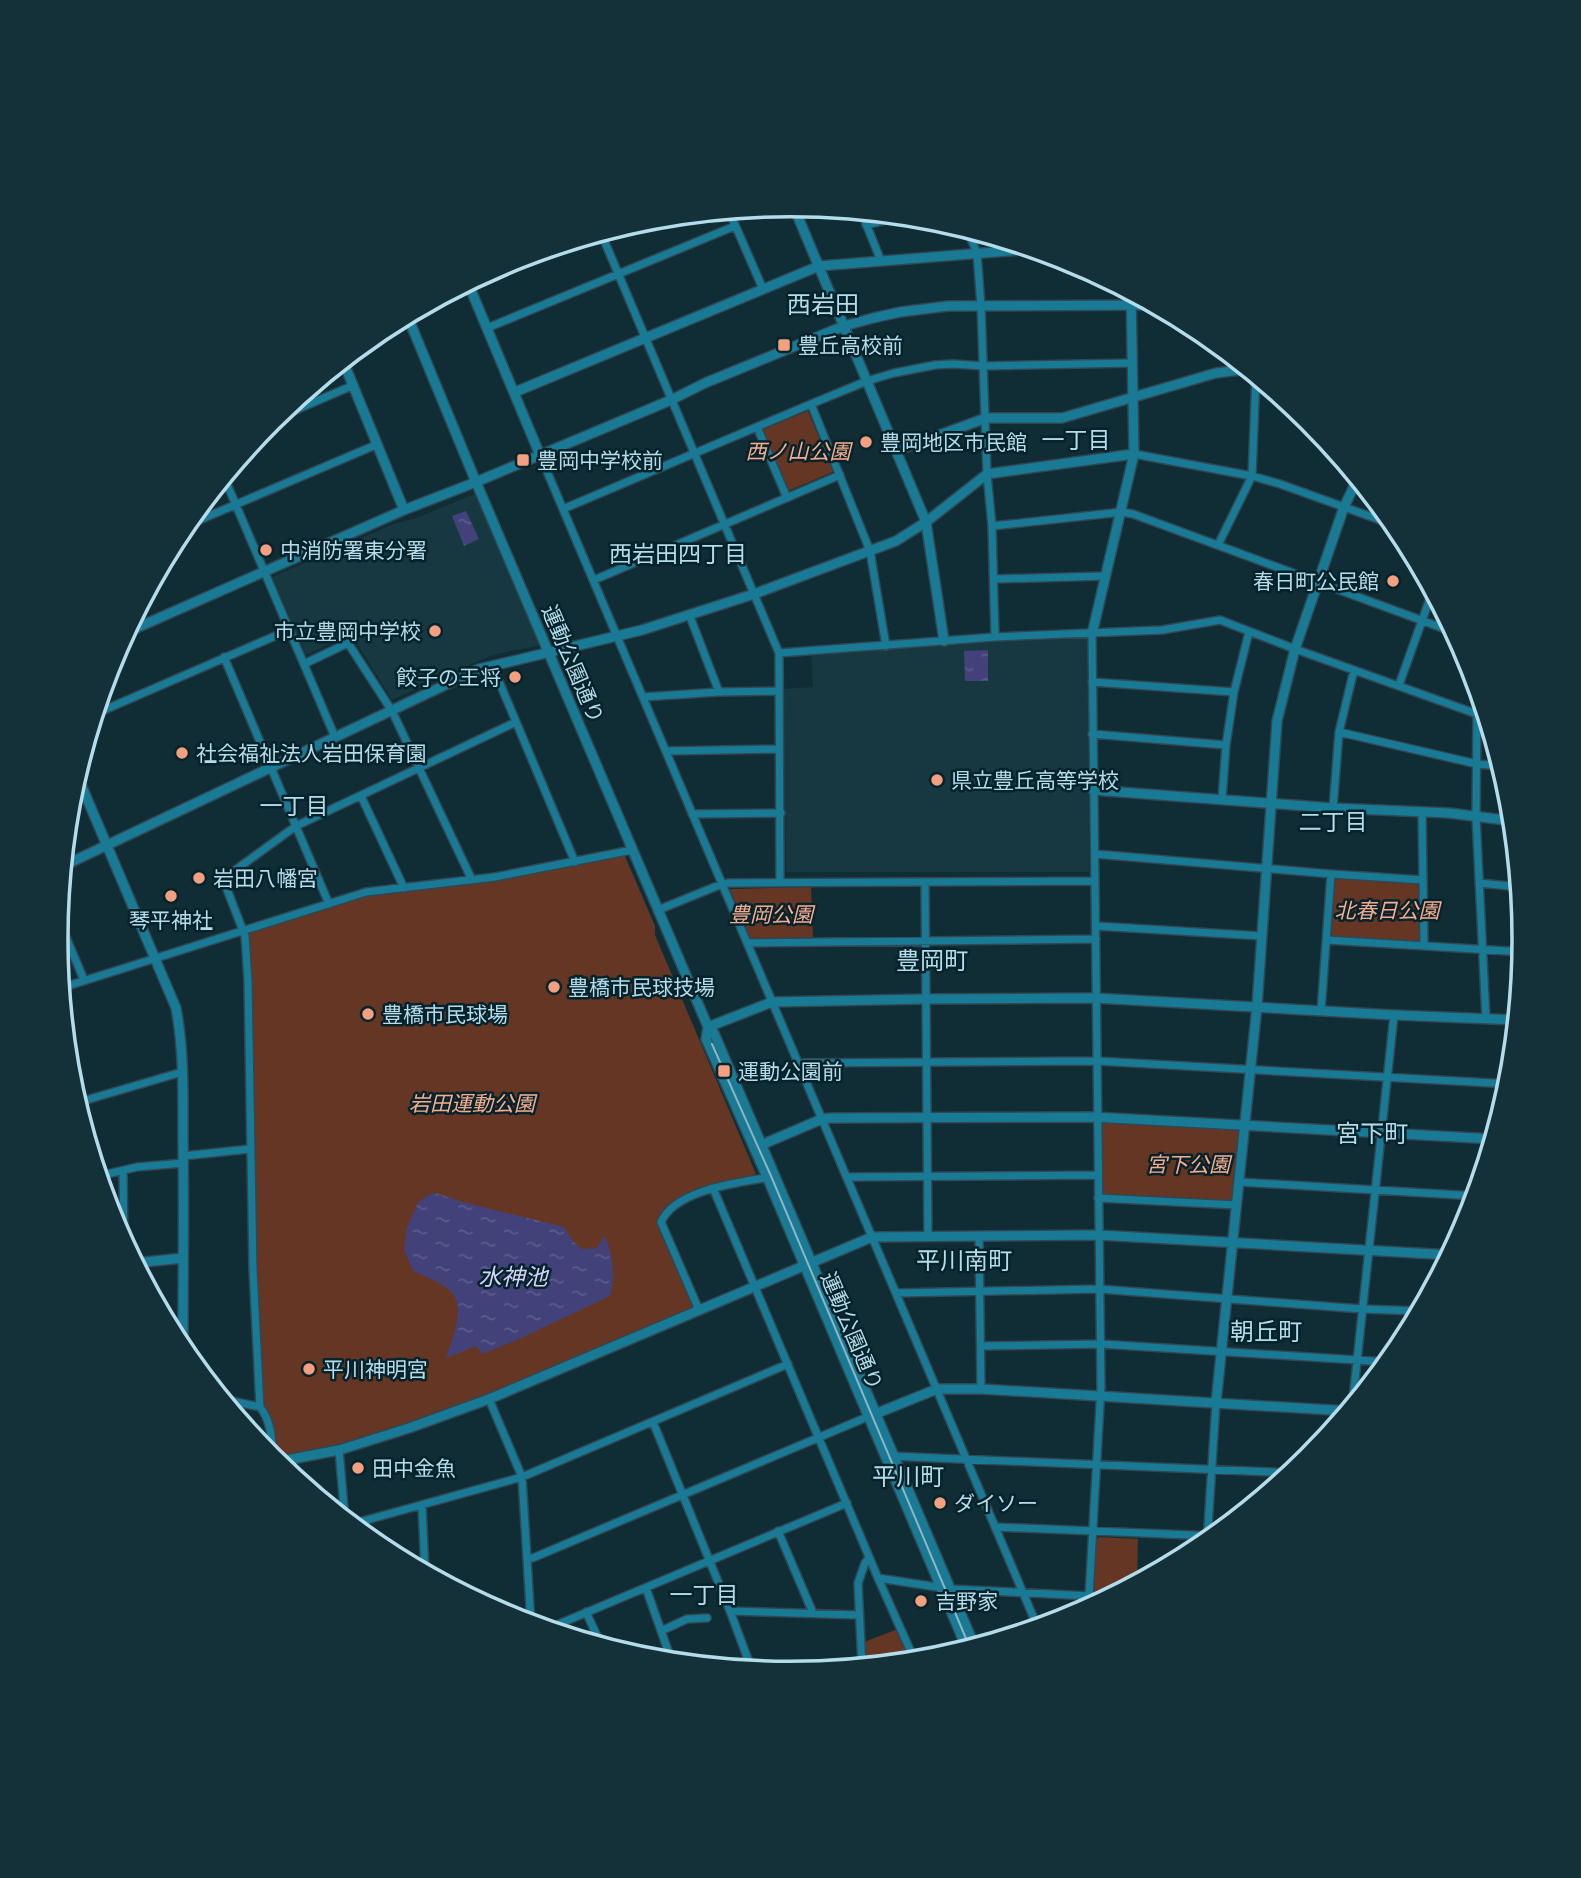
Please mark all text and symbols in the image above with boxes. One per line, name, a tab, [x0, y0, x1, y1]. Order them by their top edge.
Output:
district label: 西岩田	[787, 289, 859, 320]
place label: 豊丘高校前	[798, 332, 903, 359]
marker: 豊丘高校前	[776, 337, 792, 353]
district label: 一丁目	[1042, 425, 1111, 454]
place label: 豊岡地区市民館	[880, 429, 1027, 456]
marker: 豊岡地区市民館	[858, 434, 874, 450]
park label: 西ノ山公園	[746, 438, 853, 465]
place label: 豊岡中学校前	[537, 447, 663, 474]
marker: 豊岡中学校前	[515, 452, 531, 468]
place label: 中消防署東分署	[280, 537, 427, 564]
district label: 西岩田四丁目	[609, 539, 747, 568]
marker: 中消防署東分署	[258, 542, 274, 558]
place label: 春日町公民館	[1253, 568, 1379, 595]
marker: 春日町公民館	[1385, 573, 1401, 589]
street label: 運動公園通り	[536, 601, 610, 727]
place label: 市立豊岡中学校	[274, 618, 421, 645]
marker: 市立豊岡中学校	[427, 623, 443, 639]
place label: 餃子の王将	[396, 664, 501, 691]
marker: 餃子の王将	[507, 669, 523, 685]
place label: 社会福祉法人岩田保育園	[196, 740, 427, 767]
marker: 社会福祉法人岩田保育園	[174, 745, 190, 761]
place label: 県立豊丘高等学校	[951, 767, 1119, 794]
marker: 県立豊丘高等学校	[929, 772, 945, 788]
district label: 一丁目	[260, 791, 329, 820]
district label: 二丁目	[1299, 807, 1368, 836]
place label: 岩田八幡宮	[213, 865, 318, 892]
marker: 岩田八幡宮	[191, 870, 207, 886]
marker: 琴平神社	[163, 888, 179, 904]
park label: 北春日公園	[1335, 897, 1442, 924]
park label: 豊岡公園	[729, 901, 816, 928]
place label: 琴平神社	[129, 907, 213, 934]
district label: 豊岡町	[896, 945, 968, 976]
place label: 豊橋市民球技場	[568, 974, 715, 1001]
marker: 豊橋市民球技場	[546, 979, 562, 995]
place label: 豊橋市民球場	[382, 1001, 508, 1028]
marker: 豊橋市民球場	[360, 1006, 376, 1022]
place label: 運動公園前	[738, 1058, 843, 1085]
marker: 運動公園前	[716, 1063, 732, 1079]
park label: 岩田運動公園	[409, 1090, 538, 1117]
district label: 宮下町	[1336, 1118, 1408, 1149]
park label: 宮下公園	[1146, 1151, 1233, 1178]
district label: 平川南町	[916, 1245, 1012, 1276]
water label: 水神池	[479, 1262, 550, 1291]
street label: 運動公園通り	[815, 1268, 889, 1394]
district label: 朝丘町	[1230, 1316, 1302, 1347]
place label: 平川神明宮	[323, 1356, 428, 1383]
marker: 平川神明宮	[301, 1361, 317, 1377]
place label: 田中金魚	[372, 1455, 456, 1482]
marker: 田中金魚	[350, 1460, 366, 1476]
district label: 平川町	[872, 1461, 944, 1492]
place label: ダイソー	[954, 1490, 1038, 1517]
marker: ダイソー	[932, 1495, 948, 1511]
district label: 一丁目	[670, 1580, 739, 1609]
place label: 吉野家	[935, 1588, 998, 1615]
marker: 吉野家	[913, 1593, 929, 1609]

